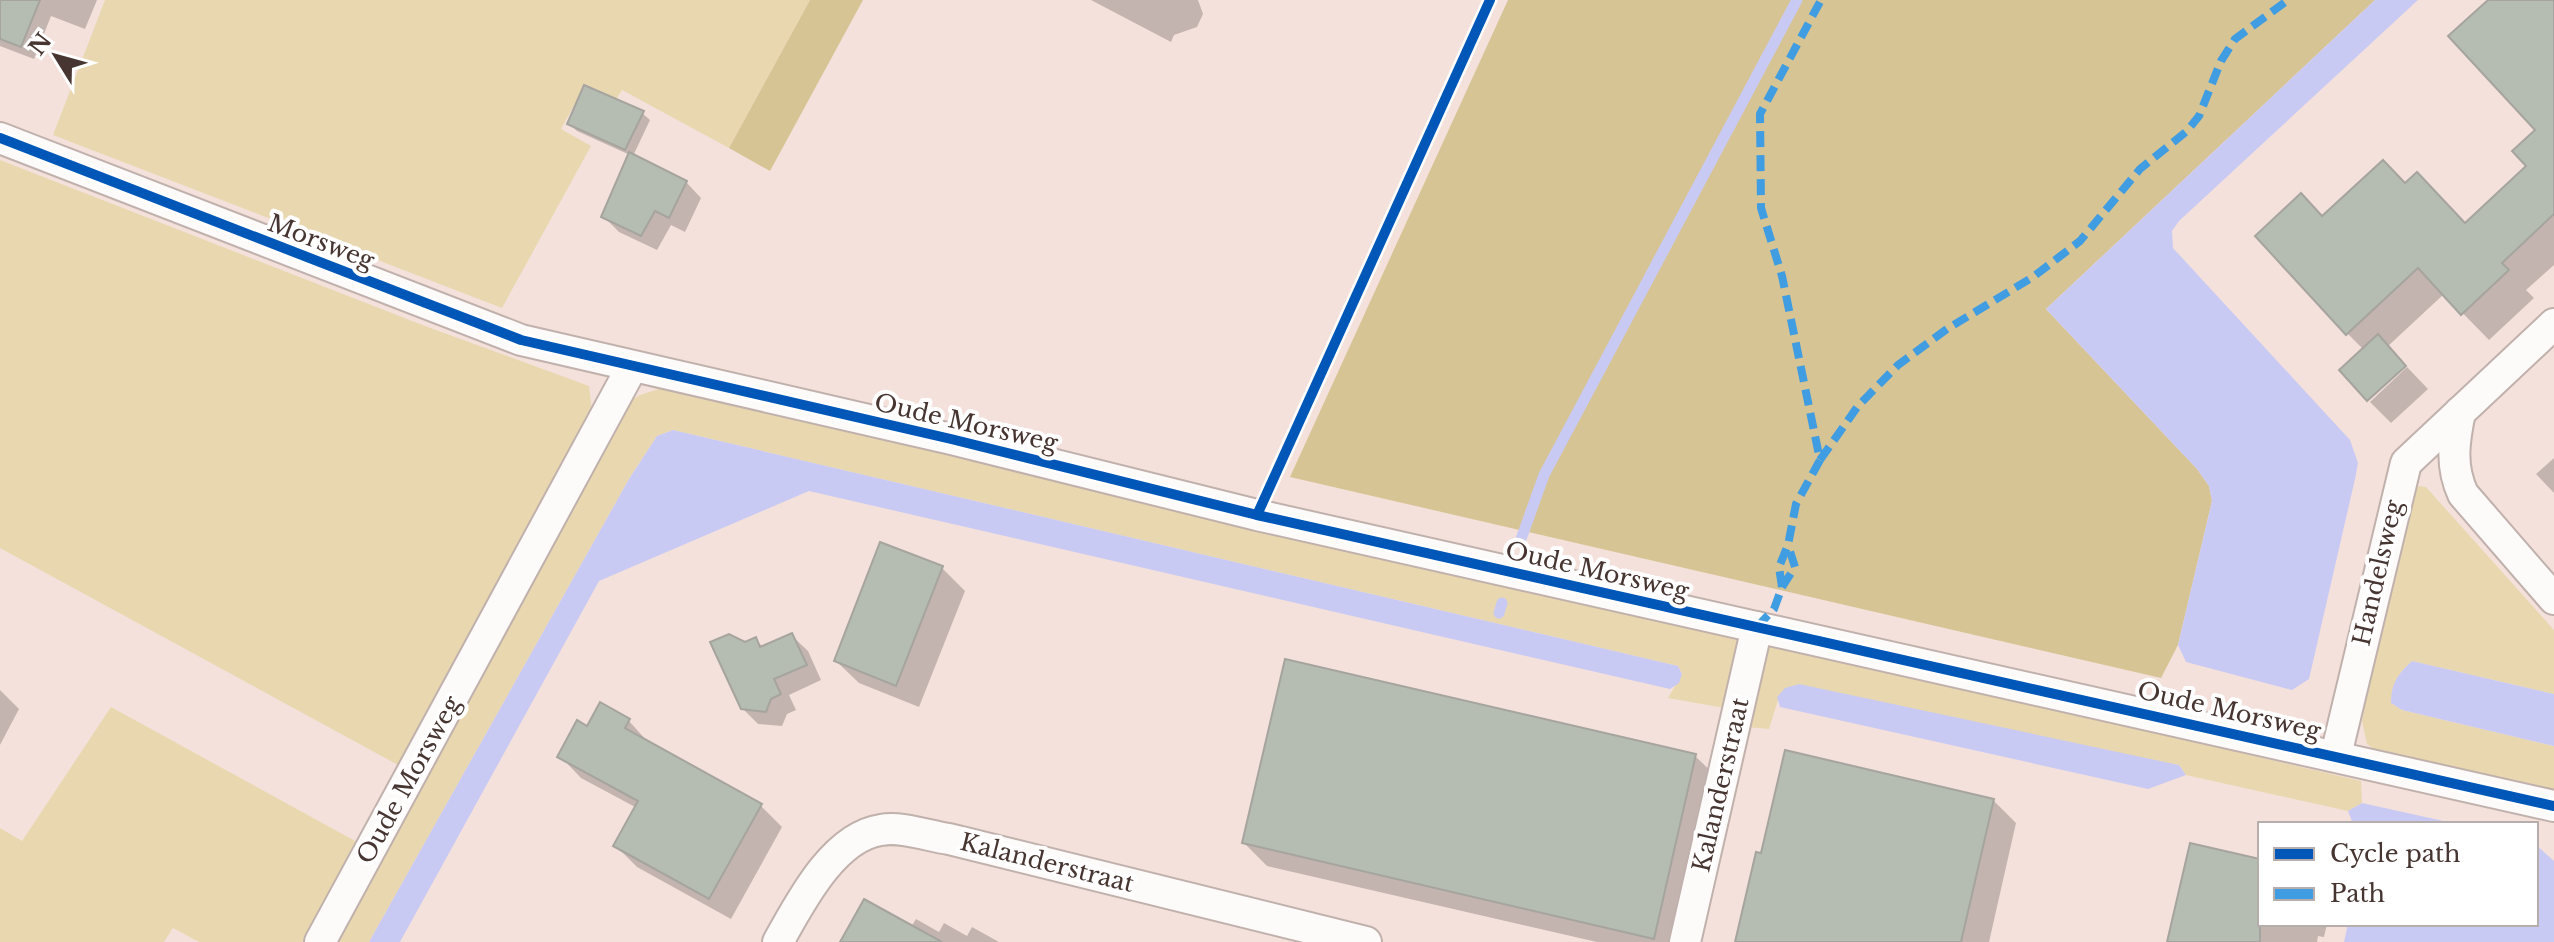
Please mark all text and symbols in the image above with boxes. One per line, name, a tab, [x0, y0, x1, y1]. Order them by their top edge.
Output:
north arrow	[16, 16, 96, 96]
text: N	[23, 28, 58, 61]
street label: Morsweg	[264, 208, 379, 275]
street label: Oude Morsweg	[872, 387, 1061, 458]
street label: Handelsweg	[2347, 497, 2409, 649]
street label: Oude Morsweg	[1503, 535, 1692, 606]
street label: Oude Morsweg	[2135, 675, 2324, 746]
street label: Oude Morsweg	[351, 690, 467, 869]
street label: Kalanderstraat	[1686, 695, 1755, 875]
legend	[2258, 822, 2538, 926]
street label: Kalanderstraat	[957, 827, 1137, 898]
text: Cycle path	[2330, 839, 2461, 868]
text: Path	[2330, 879, 2385, 908]

